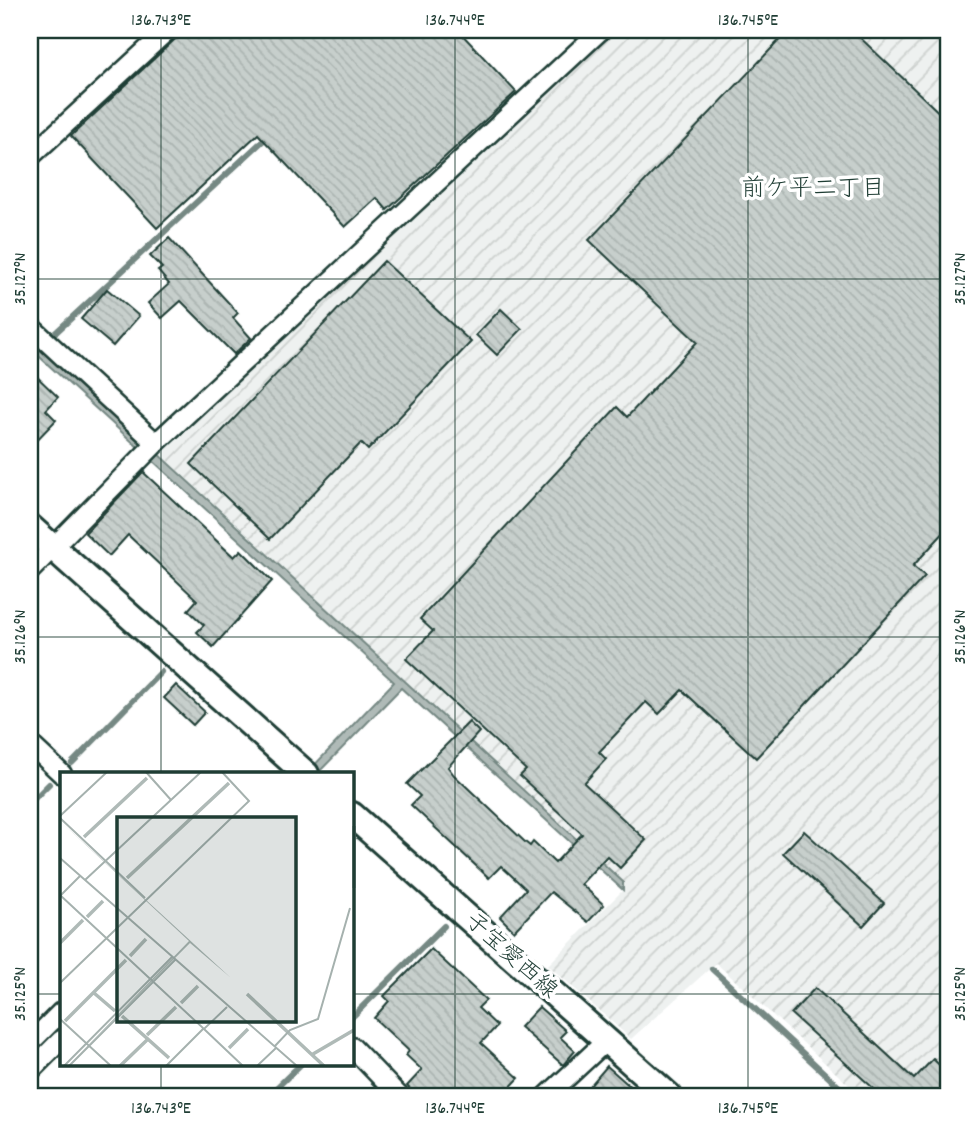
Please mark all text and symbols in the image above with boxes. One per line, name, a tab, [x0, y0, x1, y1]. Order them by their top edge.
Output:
text: 136.743°E	[131, 9, 191, 34]
text: 136.744°E	[425, 9, 485, 34]
text: 136.745°E	[718, 9, 778, 34]
district label: 前ケ平二丁目	[741, 173, 885, 207]
text: 35.127°N	[9, 253, 34, 305]
text: 35.127°N	[949, 253, 974, 305]
text: 35.126°N	[9, 610, 34, 664]
text: 35.126°N	[949, 610, 974, 664]
inset map	[60, 772, 354, 1066]
street label: 子宝愛西線	[456, 906, 564, 1008]
text: 35.125°N	[9, 967, 34, 1021]
text: 35.125°N	[949, 967, 974, 1021]
text: 136.743°E	[131, 1097, 191, 1122]
text: 136.744°E	[425, 1097, 485, 1122]
text: 136.745°E	[718, 1097, 778, 1122]

